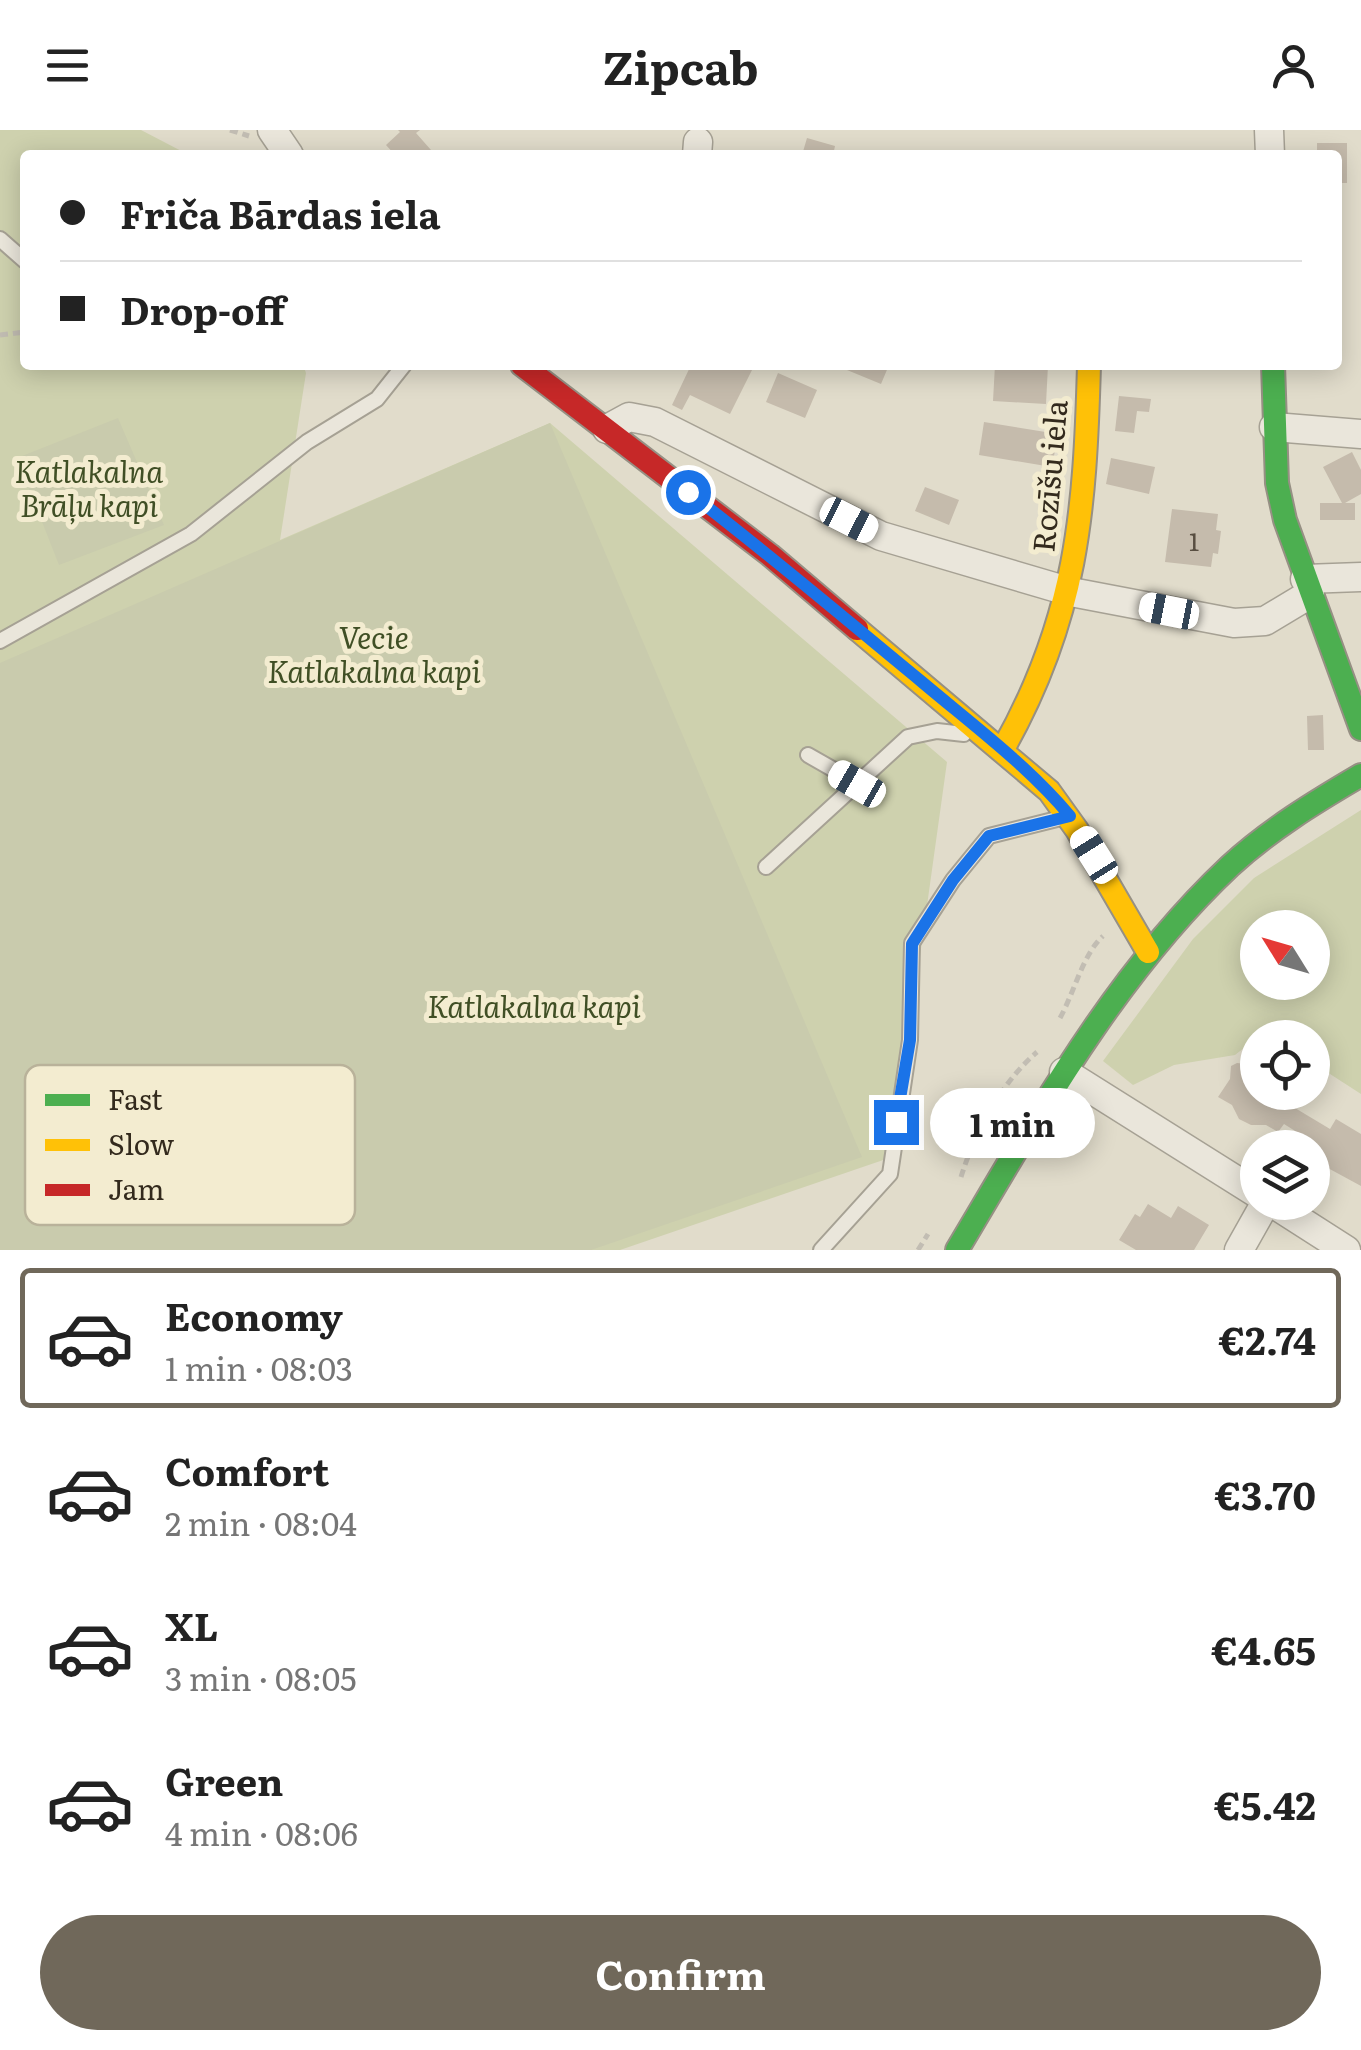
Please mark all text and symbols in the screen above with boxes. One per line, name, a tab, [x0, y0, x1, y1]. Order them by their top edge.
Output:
text: Zipcab	[603, 32, 758, 99]
icon: menu	[40, 38, 95, 93]
icon: person	[1266, 38, 1321, 93]
text: Friča Bārdas iela	[120, 184, 440, 241]
text: Drop-off	[120, 280, 285, 337]
street label: Rozīšu iela	[1019, 397, 1077, 554]
park label: Katlakalna Brāļu kapi	[15, 448, 163, 526]
route start	[666, 470, 711, 515]
car	[815, 493, 883, 547]
house number: 1	[1189, 522, 1199, 559]
car	[1137, 591, 1201, 631]
park label: Vecie Katlakalna kapi	[267, 614, 481, 692]
car	[824, 756, 890, 812]
car	[1065, 822, 1123, 888]
north arrow	[1240, 910, 1330, 1000]
map controls	[1240, 910, 1330, 1220]
park label: Katlakalna kapi	[427, 983, 641, 1027]
button: locate	[1240, 1020, 1330, 1110]
legend	[25, 1065, 355, 1225]
text: Fast	[108, 1077, 163, 1119]
callout: 1 min	[931, 1087, 1096, 1157]
text: 1 min	[970, 1099, 1055, 1147]
route end	[874, 1100, 919, 1145]
text: Slow	[108, 1122, 174, 1164]
button: layers	[1240, 1130, 1330, 1220]
text: Jam	[108, 1167, 164, 1209]
text: Economy	[165, 1286, 343, 1343]
icon: car	[45, 1293, 135, 1383]
text: €2.74	[1219, 1310, 1316, 1367]
text: 1 min · 08:03	[165, 1343, 353, 1391]
text: Comfort	[165, 1441, 329, 1498]
icon: car	[45, 1448, 135, 1538]
text: €3.70	[1215, 1465, 1316, 1522]
text: 2 min · 08:04	[165, 1498, 357, 1546]
text: XL	[165, 1596, 218, 1653]
icon: car	[45, 1603, 135, 1693]
text: €4.65	[1211, 1620, 1316, 1677]
text: 3 min · 08:05	[165, 1653, 357, 1701]
text: Green	[165, 1751, 283, 1808]
icon: car	[45, 1758, 135, 1848]
text: €5.42	[1214, 1775, 1316, 1832]
text: 4 min · 08:06	[165, 1808, 358, 1856]
button: Confirm	[40, 1915, 1321, 2030]

